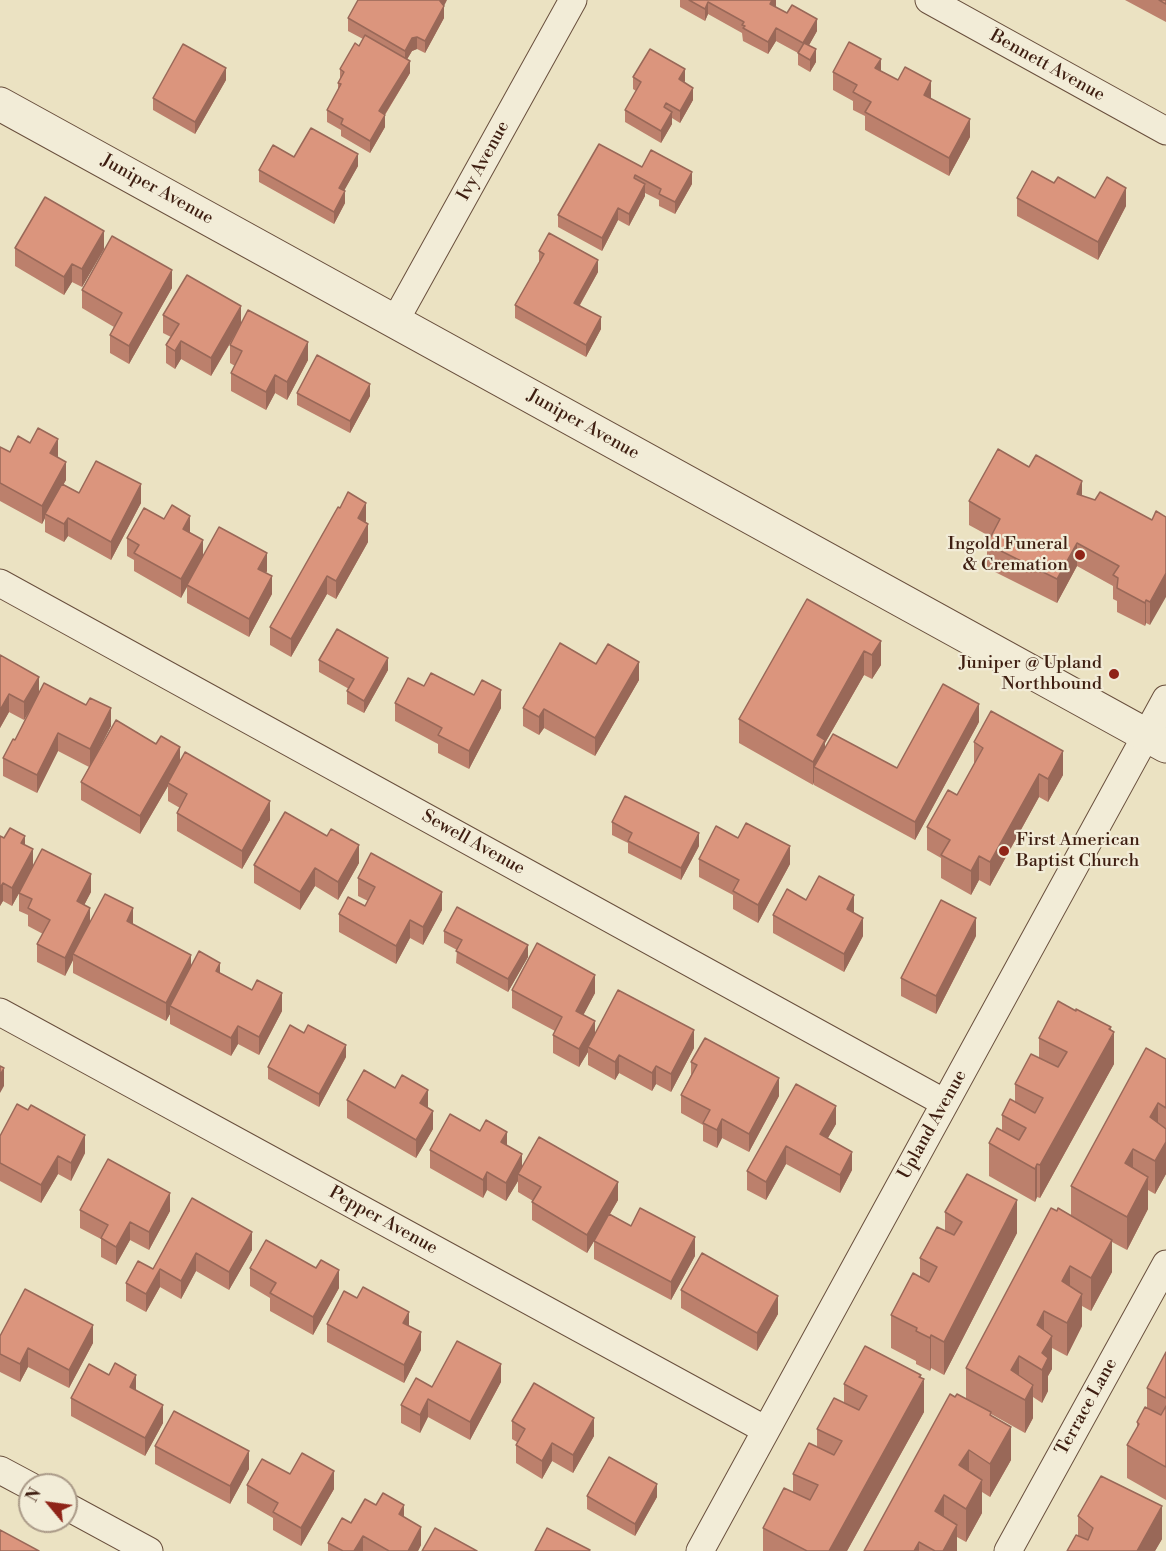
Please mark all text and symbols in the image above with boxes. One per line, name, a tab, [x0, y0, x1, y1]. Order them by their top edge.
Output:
street label: Bennett Avenue	[986, 26, 1108, 106]
street label: Ivy Avenue	[453, 117, 515, 205]
street label: Juniper Avenue	[97, 150, 217, 230]
street label: Juniper Avenue	[523, 385, 643, 465]
place label: Ingold Funeral & Cremation	[948, 534, 1068, 576]
marker: Ingold Funeral & Cremation	[1073, 548, 1087, 562]
place label: Juniper @ Upland Northbound	[959, 653, 1102, 696]
marker: Juniper @ Upland Northbound	[1107, 667, 1121, 681]
street label: Sewell Avenue	[418, 806, 528, 880]
place label: First American Baptist Church	[1016, 830, 1140, 872]
marker: First American Baptist Church	[997, 844, 1011, 858]
street label: Upland Avenue	[894, 1066, 972, 1184]
street label: Pepper Avenue	[325, 1182, 441, 1260]
street label: Terrace Lane	[1051, 1355, 1123, 1459]
north arrow	[18, 1473, 78, 1533]
text: N	[22, 1485, 46, 1506]

